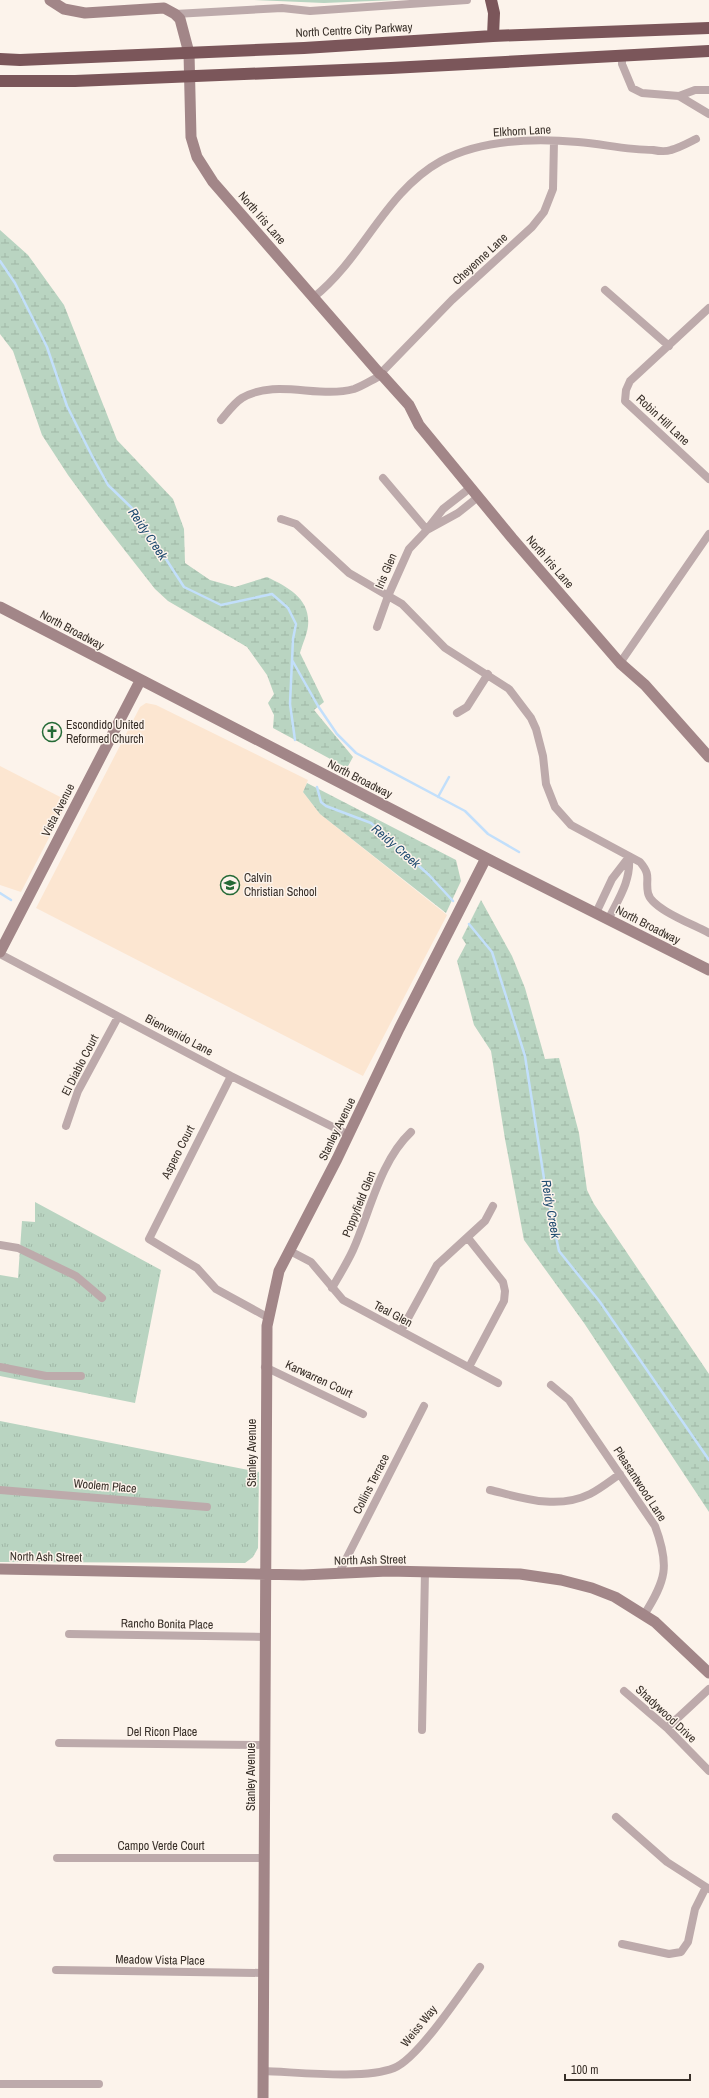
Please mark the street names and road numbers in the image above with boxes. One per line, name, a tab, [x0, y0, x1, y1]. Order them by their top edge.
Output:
street label: North Centre City Parkway	[295, 19, 413, 41]
street label: Elkhorn Lane	[493, 121, 551, 141]
street label: North Iris Lane	[235, 188, 289, 248]
street label: Cheyenne Lane	[449, 229, 511, 289]
street label: Robin Hill Lane	[633, 391, 693, 449]
street label: North Iris Lane	[523, 532, 577, 592]
street label: Iris Glen	[371, 551, 401, 591]
street label: North Broadway	[37, 606, 107, 654]
street label: North Broadway	[325, 756, 395, 802]
street label: Vista Avenue	[38, 781, 78, 839]
street label: North Broadway	[613, 902, 683, 948]
street label: Bienvenido Lane	[142, 1010, 216, 1060]
street label: El Diablo Court	[58, 1031, 102, 1098]
street label: Stanley Avenue	[315, 1095, 359, 1163]
street label: Aspero Court	[157, 1122, 198, 1182]
street label: Poppyfield Glen	[338, 1169, 380, 1239]
street label: Teal Glen	[371, 1297, 415, 1331]
street label: Karwarren Court	[283, 1356, 355, 1402]
street label: Stanley Avenue	[244, 1419, 260, 1487]
street label: Pleasantwood Lane	[610, 1443, 670, 1525]
street label: Collins Terrace	[349, 1451, 393, 1517]
street label: Woolem Place	[73, 1475, 137, 1497]
street label: North Ash Street	[10, 1548, 82, 1566]
street label: North Ash Street	[334, 1551, 406, 1569]
street label: Rancho Bonita Place	[121, 1615, 213, 1633]
street label: Shadywood Drive	[632, 1682, 700, 1746]
street label: Del Ricon Place	[127, 1724, 197, 1740]
street label: Stanley Avenue	[243, 1743, 259, 1811]
street label: Campo Verde Court	[118, 1838, 205, 1854]
street label: Meadow Vista Place	[115, 1951, 205, 1969]
street label: Weiss Way	[397, 2002, 441, 2050]

